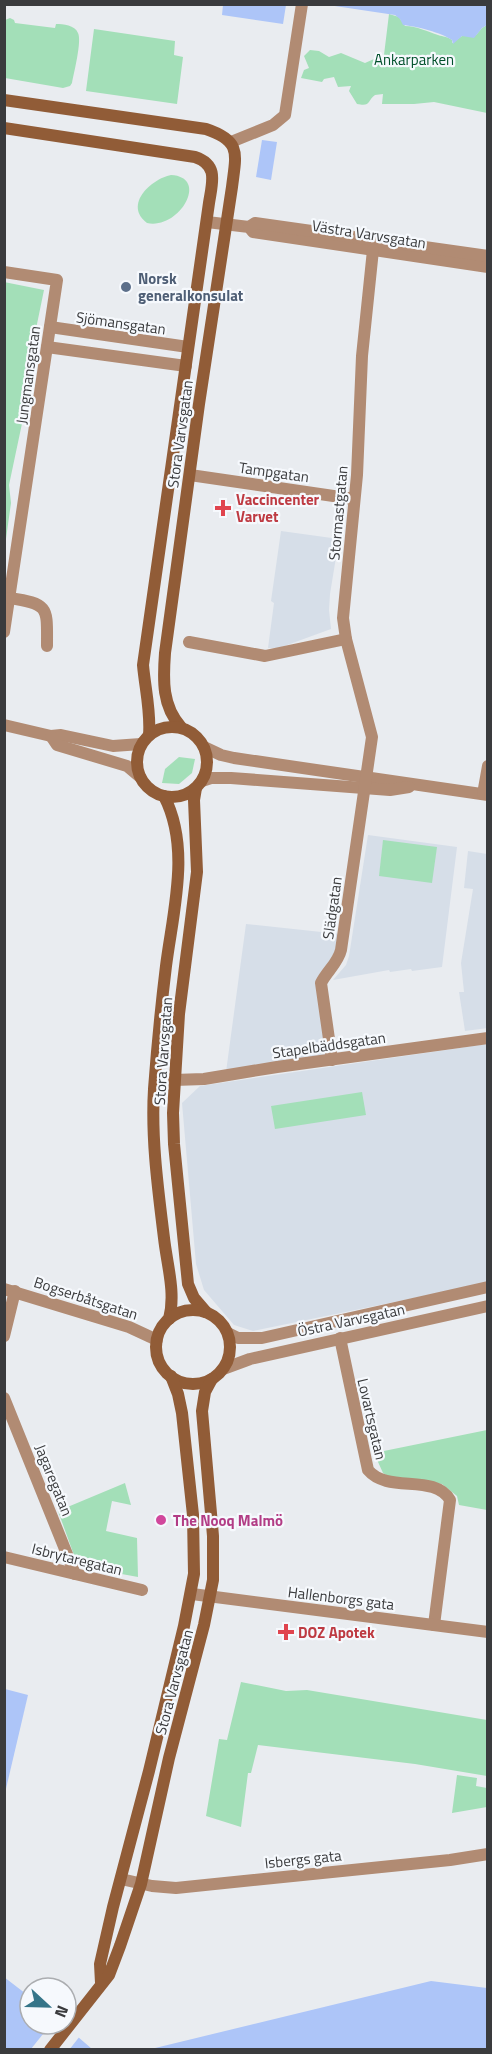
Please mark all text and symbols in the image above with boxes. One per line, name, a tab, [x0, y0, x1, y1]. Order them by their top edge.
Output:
park label: Ankarparken	[374, 48, 454, 71]
street label: Västra Varvsgatan	[310, 214, 428, 254]
place label: Norsk generalkonsulat	[138, 267, 244, 307]
marker: Norsk generalkonsulat	[119, 280, 133, 294]
street label: Sjömansgatan	[75, 305, 167, 341]
street label: Jungmansgatan	[10, 324, 46, 426]
street label: Stora Varvsgatan	[161, 379, 199, 489]
street label: Tampgatan	[237, 456, 311, 488]
street label: Stormastgatan	[322, 465, 354, 561]
place label: Vaccincenter Varvet	[236, 488, 320, 528]
marker: Vaccincenter Varvet	[214, 499, 232, 517]
street label: Slädgatan	[316, 875, 348, 941]
street label: Stora Varvsgatan	[148, 996, 178, 1106]
street label: Stapelbäddsgatan	[271, 1026, 387, 1064]
street label: Bogserbåtsgatan	[31, 1270, 141, 1326]
street label: Östra Varvsgatan	[295, 1297, 407, 1343]
street label: Lovartsgatan	[351, 1376, 393, 1462]
street label: Jagaregatan	[29, 1441, 79, 1519]
place label: The Nooq Malmö	[173, 1509, 283, 1532]
marker: The Nooq Malmö	[154, 1513, 168, 1527]
street label: Isbrytaregatan	[29, 1537, 125, 1581]
street label: Hallenborgs gata	[286, 1580, 396, 1616]
place label: DOZ Apotek	[298, 1621, 375, 1644]
marker: DOZ Apotek	[279, 1625, 293, 1639]
street label: Stora Varvsgatan	[149, 1627, 199, 1737]
street label: Isbergs gata	[263, 1843, 343, 1874]
north arrow	[18, 1976, 78, 2036]
text: N	[49, 2002, 75, 2021]

